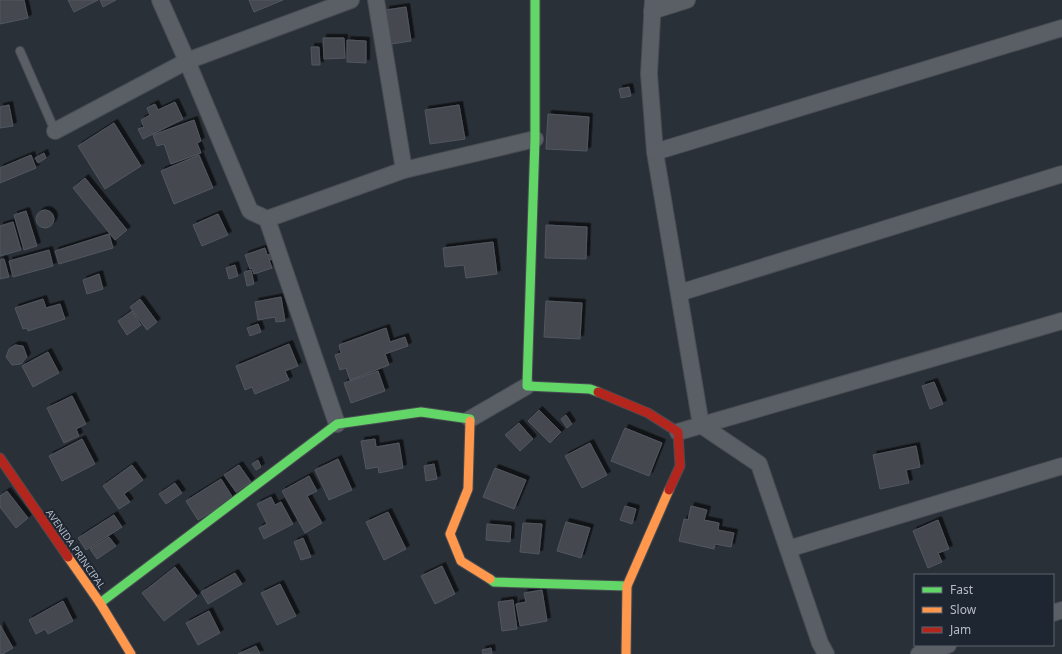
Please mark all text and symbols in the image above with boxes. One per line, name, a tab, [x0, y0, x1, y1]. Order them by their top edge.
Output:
street label: AVENIDA PRINCIPAL	[43, 506, 109, 592]
legend	[914, 574, 1054, 646]
text: Fast	[950, 581, 974, 598]
text: Slow	[950, 601, 977, 618]
text: Jam	[949, 621, 971, 638]

